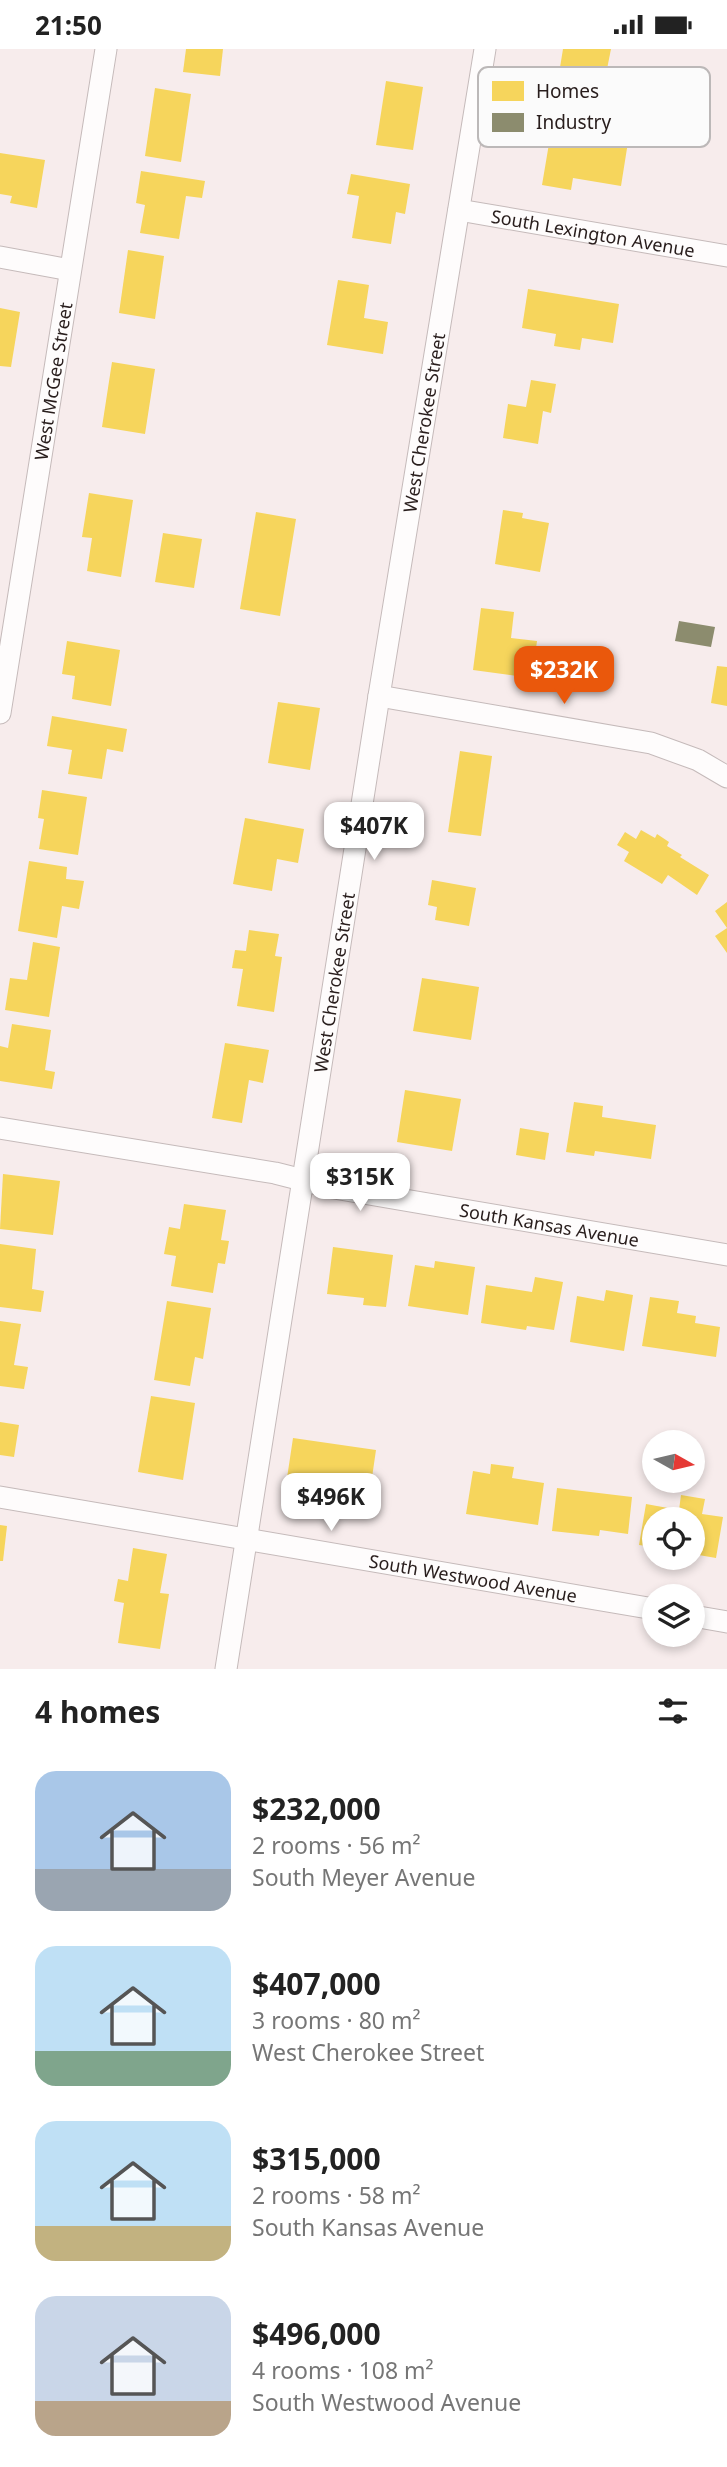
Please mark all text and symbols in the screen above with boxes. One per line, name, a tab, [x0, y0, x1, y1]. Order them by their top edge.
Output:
text: 21:50	[35, 7, 102, 43]
legend	[478, 67, 710, 147]
text: Homes	[536, 78, 599, 104]
text: Industry	[536, 109, 611, 135]
street label: South Lexington Avenue	[489, 204, 697, 262]
street label: West McGee Street	[29, 300, 77, 462]
street label: West Cherokee Street	[397, 330, 450, 514]
pin: $232K	[515, 647, 613, 706]
text: $232K	[530, 653, 598, 685]
pin: $407K	[325, 803, 423, 862]
text: $407K	[340, 809, 408, 841]
street label: West Cherokee Street	[308, 890, 360, 1074]
pin: $315K	[311, 1153, 409, 1213]
text: $315K	[326, 1160, 394, 1192]
street label: South Kansas Avenue	[458, 1198, 641, 1252]
north arrow	[642, 1430, 705, 1493]
map controls	[642, 1430, 705, 1647]
pin: $496K	[282, 1473, 380, 1533]
text: $496K	[297, 1480, 365, 1512]
button: locate	[642, 1507, 705, 1570]
street label: South Westwood Avenue	[367, 1548, 579, 1608]
button: layers	[642, 1584, 705, 1647]
text: 4 homes	[35, 1691, 160, 1732]
icon: filters	[654, 1692, 692, 1730]
text: $232,000	[252, 1788, 381, 1829]
icon: home	[91, 1799, 175, 1883]
text: 2 rooms · 56 m²	[252, 1829, 421, 1861]
text: South Meyer Avenue	[252, 1861, 476, 1893]
text: $407,000	[252, 1963, 381, 2004]
icon: home	[91, 1974, 175, 2058]
text: 3 rooms · 80 m²	[252, 2004, 421, 2036]
text: West Cherokee Street	[252, 2036, 484, 2068]
text: $315,000	[252, 2138, 381, 2179]
icon: home	[91, 2149, 175, 2233]
text: 2 rooms · 58 m²	[252, 2179, 421, 2211]
text: South Kansas Avenue	[252, 2211, 484, 2243]
text: $496,000	[252, 2313, 381, 2354]
icon: home	[91, 2324, 175, 2408]
text: 4 rooms · 108 m²	[252, 2354, 434, 2386]
text: South Westwood Avenue	[252, 2386, 521, 2418]

